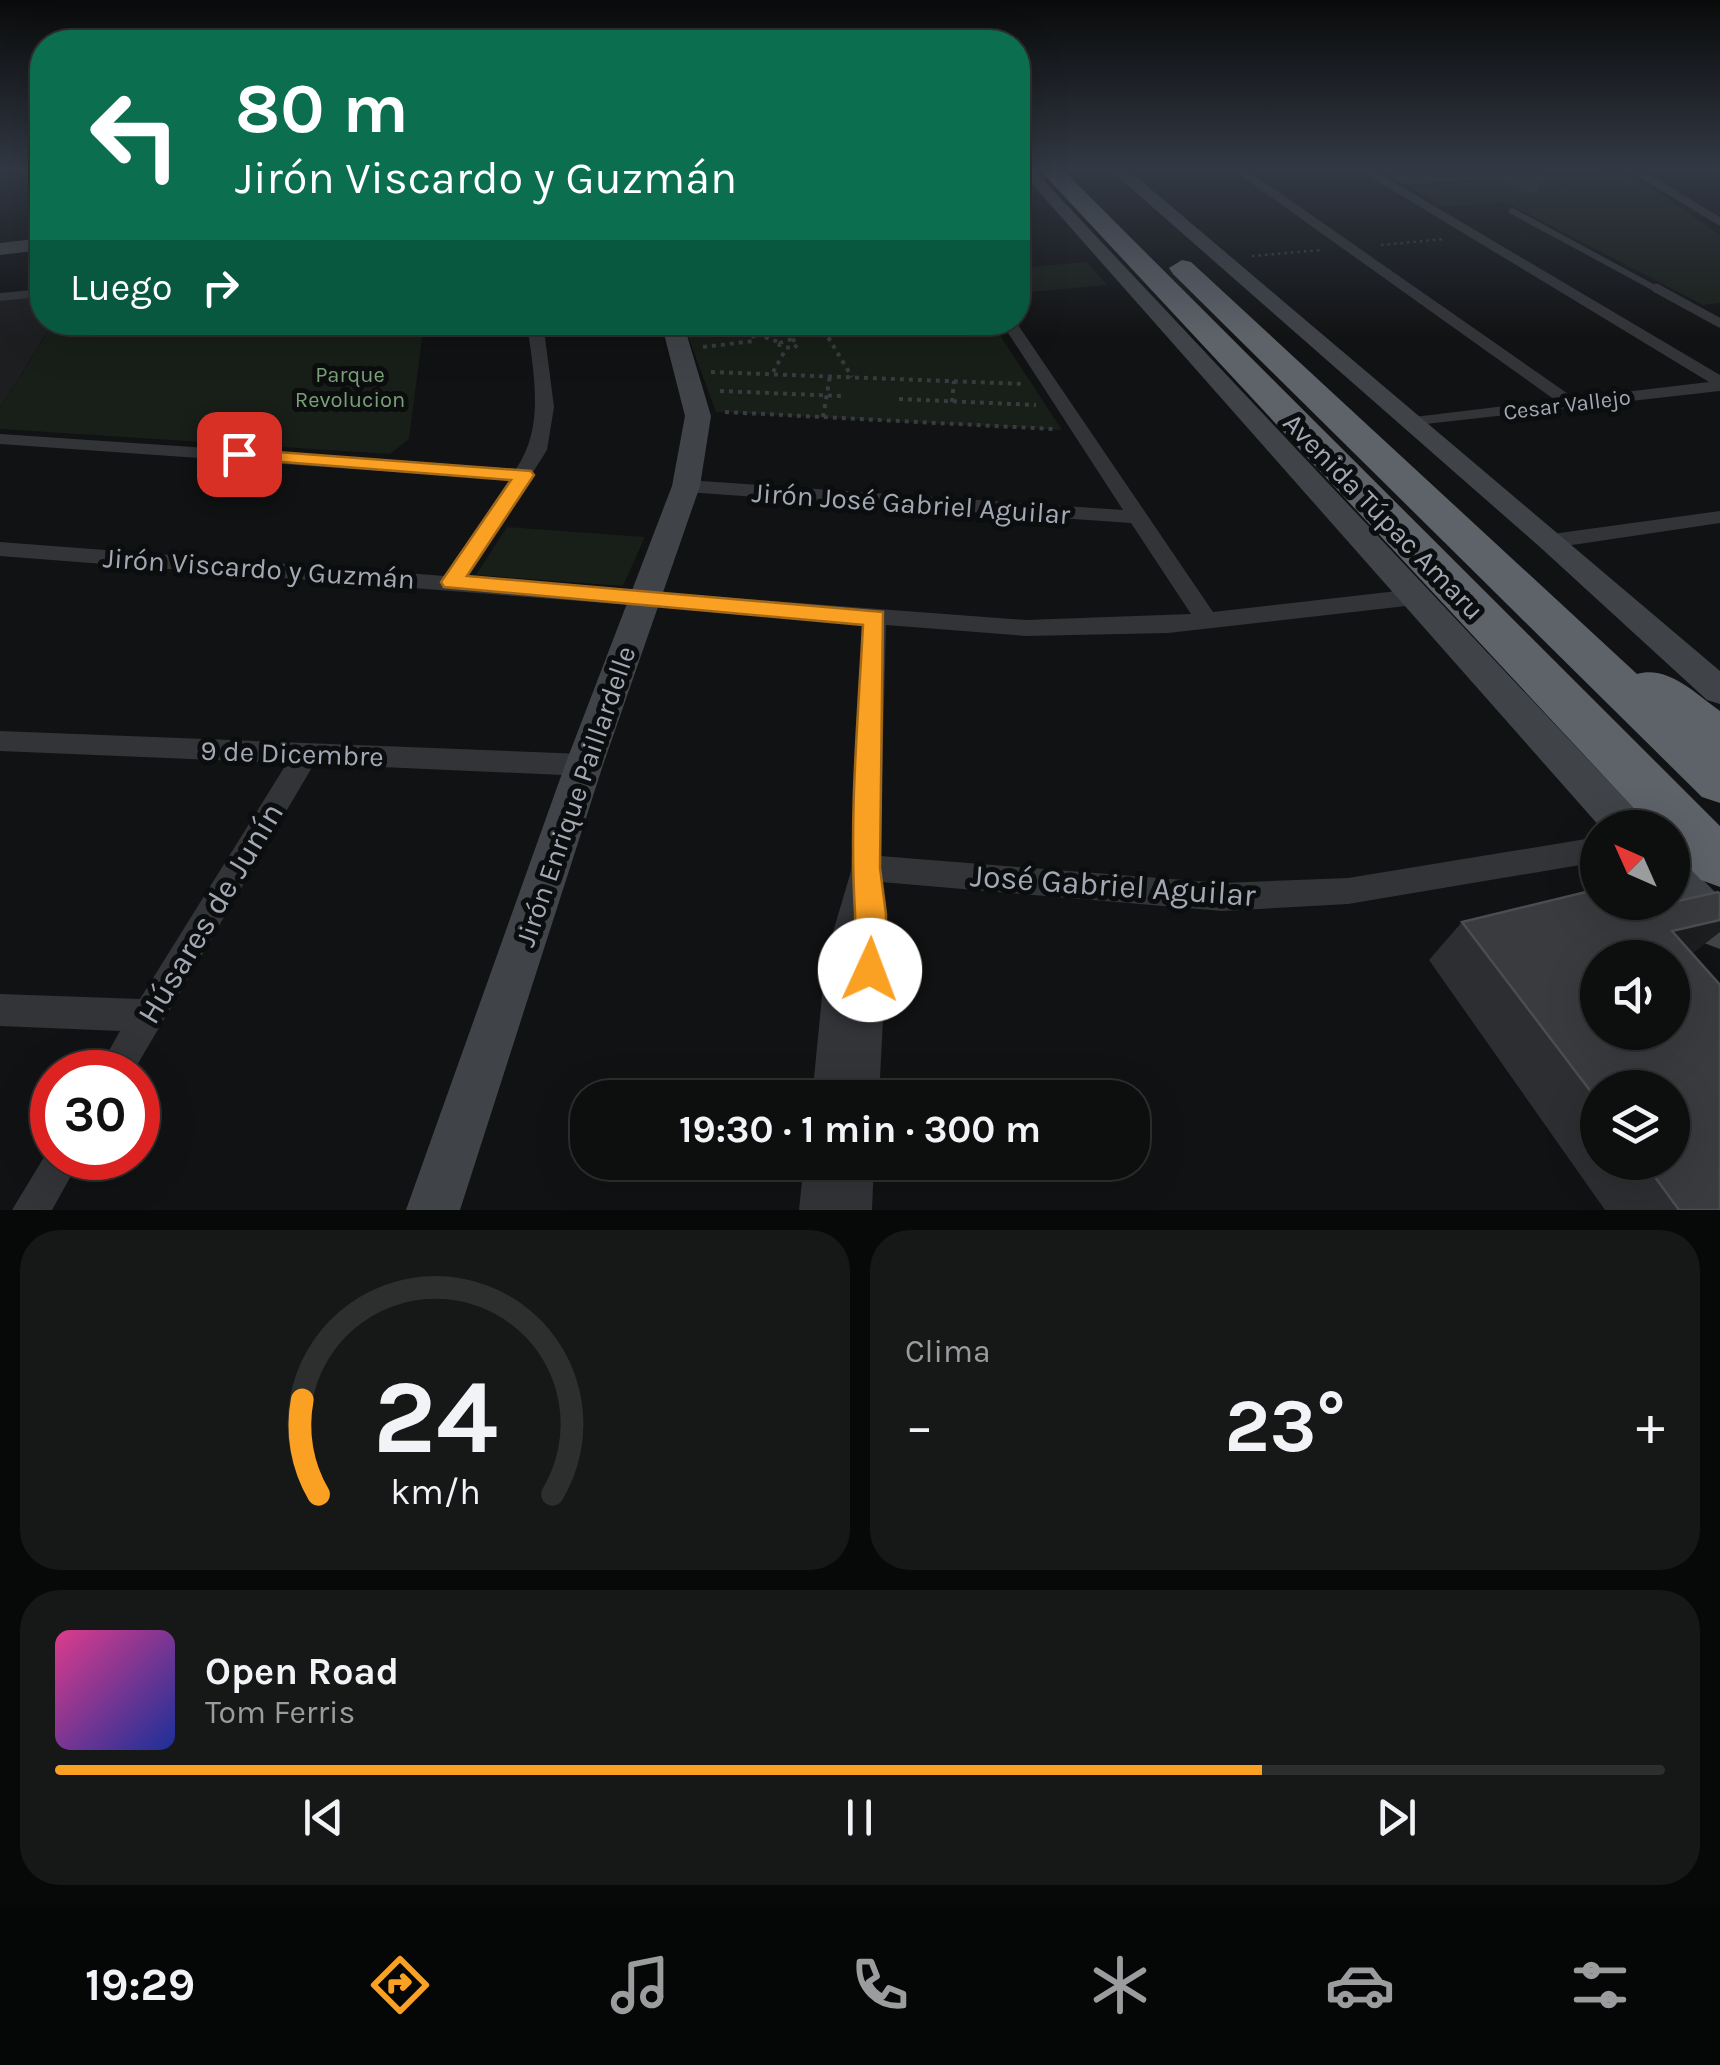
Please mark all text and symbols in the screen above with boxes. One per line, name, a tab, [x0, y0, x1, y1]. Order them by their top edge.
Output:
text: 80 m	[235, 68, 409, 150]
icon: left	[70, 70, 200, 200]
text: Jirón Viscardo y Guzmán	[235, 152, 737, 204]
icon: right	[193, 260, 248, 315]
text: Luego	[70, 265, 173, 310]
park label: Parque Revolucion	[295, 362, 405, 413]
street label: Cesar Vallejo	[1502, 384, 1632, 426]
street label: Avenida Túpac Amaru	[1276, 406, 1491, 627]
pin	[197, 412, 282, 497]
icon: arrive	[212, 427, 267, 482]
street label: Jirón José Gabriel Aguilar	[751, 476, 1072, 531]
street label: Jirón Viscardo y Guzmán	[102, 541, 416, 596]
street label: Jirón Enrique Paillardelle	[509, 642, 642, 951]
street label: 9 de Dicembre	[200, 734, 384, 773]
street label: Húsares de Junín	[130, 796, 291, 1030]
north arrow	[1580, 810, 1690, 920]
map controls	[1580, 810, 1690, 1180]
street label: José Gabriel Aguilar	[969, 857, 1257, 914]
position arrow	[818, 918, 922, 1022]
button: sound	[1580, 940, 1690, 1050]
speed limit sign: 30	[30, 1050, 160, 1180]
button: layers	[1580, 1070, 1690, 1180]
text: 19:30 · 1 min · 300 m	[679, 1107, 1041, 1152]
text: Clima	[905, 1333, 991, 1370]
text: 24	[373, 1357, 497, 1478]
text: 23°	[1224, 1382, 1346, 1470]
text: −	[905, 1394, 934, 1458]
text: +	[1636, 1394, 1665, 1458]
text: km/h	[390, 1471, 480, 1513]
text: Open Road	[205, 1649, 399, 1694]
text: Tom Ferris	[205, 1694, 355, 1731]
icon: previous	[296, 1790, 351, 1845]
icon: pause	[832, 1790, 887, 1845]
icon: next	[1369, 1790, 1424, 1845]
icon: directions	[365, 1950, 435, 2020]
icon: music	[605, 1950, 675, 2020]
icon: phone	[845, 1950, 915, 2020]
icon: climate	[1085, 1950, 1155, 2020]
icon: car	[1325, 1950, 1395, 2020]
icon: filters	[1565, 1950, 1635, 2020]
text: 19:29	[85, 1959, 195, 2011]

